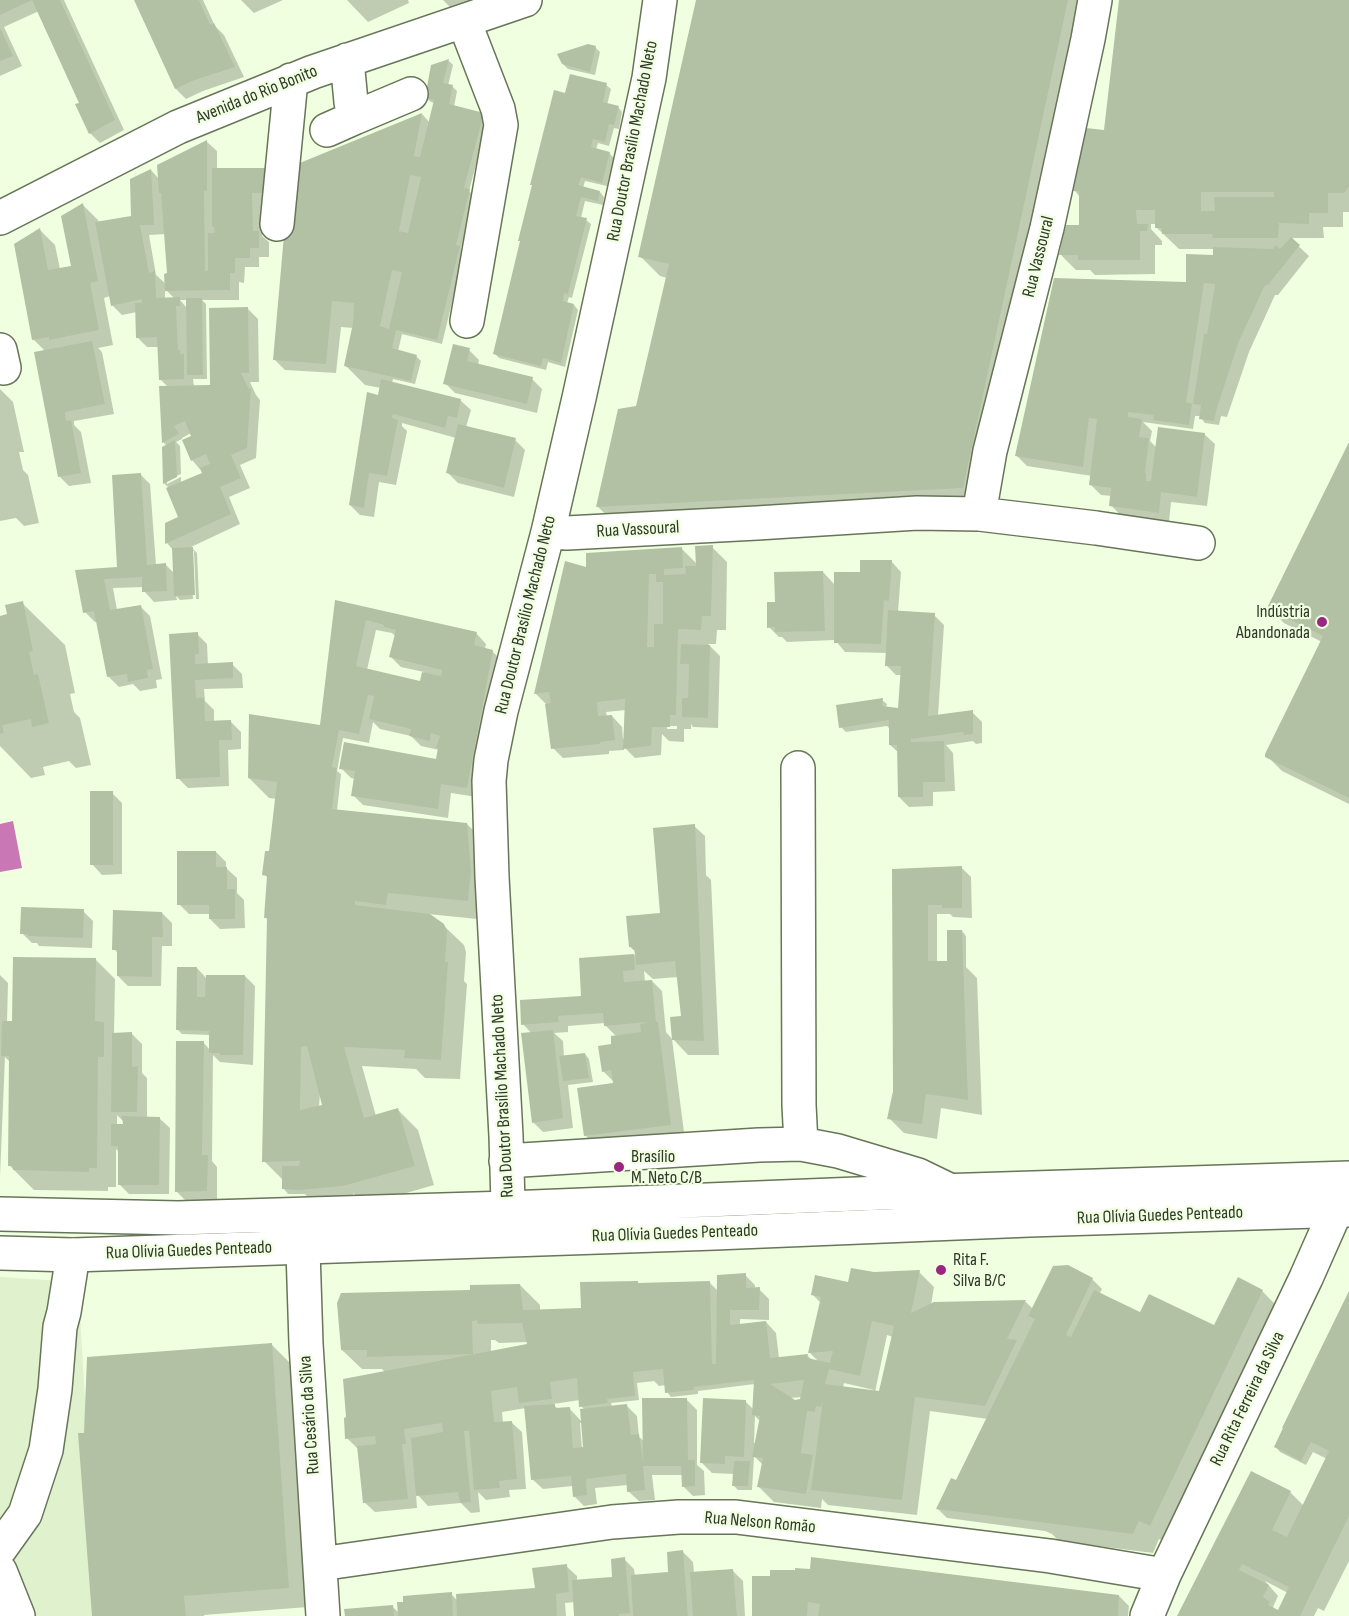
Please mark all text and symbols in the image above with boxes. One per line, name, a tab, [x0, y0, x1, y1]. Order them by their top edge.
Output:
street label: Rua Doutor Brasílio Machado Neto	[603, 39, 663, 243]
street label: Avenida do Rio Bonito	[193, 61, 321, 129]
street label: Rua Vassoural	[1018, 214, 1060, 300]
street label: Rua Doutor Brasílio Machado Neto	[491, 513, 561, 717]
street label: Rua Vassoural	[596, 517, 680, 543]
place label: Indústria Abandonada	[1236, 601, 1310, 644]
marker: Indústria Abandonada	[1315, 615, 1329, 629]
street label: Rua Doutor Brasílio Machado Neto	[487, 994, 519, 1198]
place label: Brasílio M. Neto C/B	[631, 1146, 702, 1188]
marker: Brasílio M. Neto C/B	[612, 1160, 626, 1174]
street label: Rua Olívia Guedes Penteado	[1077, 1202, 1243, 1230]
street label: Rua Olívia Guedes Penteado	[592, 1220, 758, 1248]
street label: Rua Olívia Guedes Penteado	[106, 1237, 272, 1265]
place label: Rita F. Silva B/C	[953, 1249, 1006, 1292]
marker: Rita F. Silva B/C	[934, 1263, 948, 1277]
street label: Rua Rita Ferreira da Silva	[1206, 1328, 1290, 1470]
street label: Rua Cesário da Silva	[295, 1355, 325, 1475]
street label: Rua Nelson Romão	[704, 1507, 816, 1539]

